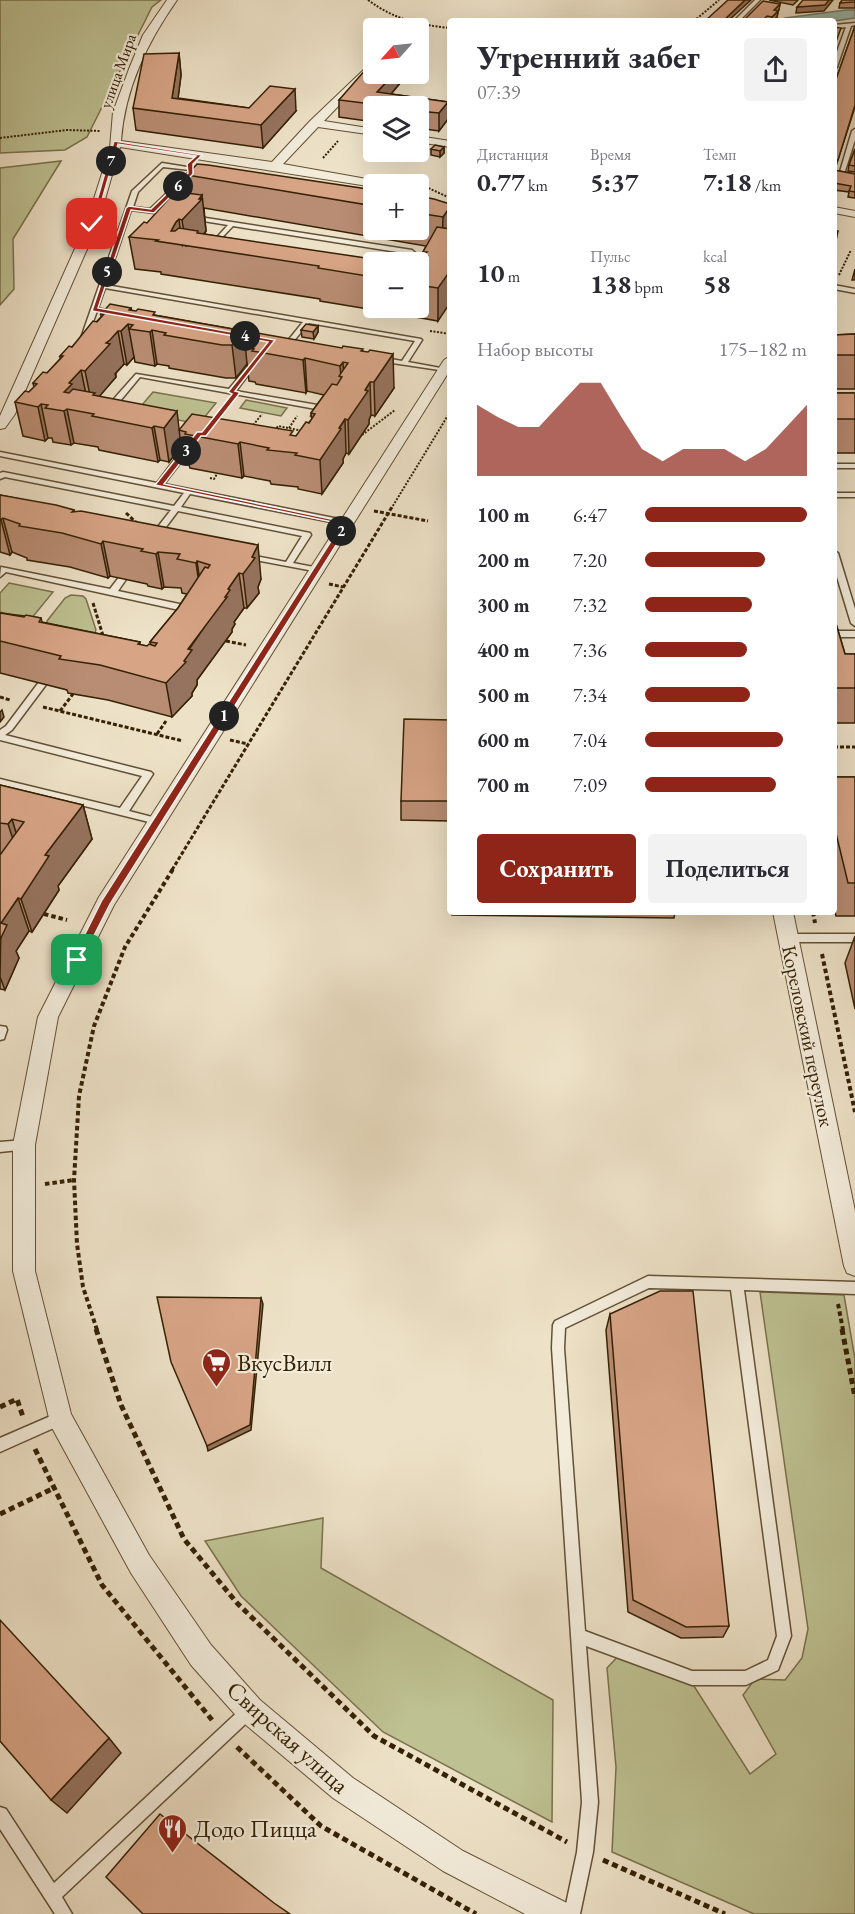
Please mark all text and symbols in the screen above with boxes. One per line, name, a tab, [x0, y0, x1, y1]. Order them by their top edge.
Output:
north arrow	[363, 18, 429, 84]
map controls	[363, 18, 429, 318]
street label: улица Мира	[95, 30, 141, 111]
text: Утренний забег	[477, 35, 700, 78]
button: share	[744, 38, 807, 101]
text: 07:39	[477, 79, 520, 105]
button: layers	[363, 96, 429, 162]
text: Дистанция	[477, 144, 548, 165]
text: Время	[590, 144, 631, 165]
text: Темп	[703, 144, 736, 165]
pin: 7	[96, 146, 126, 176]
text: 7	[107, 150, 115, 171]
text: 0.77	[477, 165, 525, 199]
text: 5:37	[590, 165, 639, 199]
text: 7:18	[703, 165, 752, 199]
pin: 6	[163, 171, 193, 201]
button: +	[363, 174, 429, 240]
text: 6	[174, 175, 182, 196]
text: km	[525, 175, 548, 196]
text: /km	[752, 175, 781, 196]
pin	[66, 198, 117, 249]
icon: check	[75, 207, 108, 240]
text: Пульс	[590, 246, 631, 267]
text: kcal	[703, 246, 727, 267]
button: −	[363, 252, 429, 318]
text: 10	[477, 256, 505, 290]
pin: 5	[92, 257, 122, 287]
text: 5	[103, 261, 111, 282]
text: m	[505, 266, 520, 287]
text: 138	[590, 267, 631, 301]
text: 58	[703, 267, 731, 301]
text: bpm	[631, 277, 663, 298]
pin: 4	[230, 321, 260, 351]
text: 4	[241, 325, 249, 346]
text: Набор высоты	[477, 336, 593, 362]
text: 175–182 m	[719, 336, 807, 362]
pin: 3	[171, 436, 201, 466]
text: 3	[182, 440, 190, 461]
text: 100 m	[477, 502, 530, 528]
text: 6:47	[573, 502, 607, 528]
pin: 2	[326, 516, 356, 546]
text: 2	[337, 520, 345, 541]
text: 200 m	[477, 547, 530, 573]
text: 7:20	[573, 547, 607, 573]
text: 300 m	[477, 592, 530, 618]
text: 7:32	[573, 592, 607, 618]
text: 400 m	[477, 637, 530, 663]
text: 7:36	[573, 637, 607, 663]
text: 500 m	[477, 682, 530, 708]
text: 7:34	[573, 682, 607, 708]
pin: 1	[209, 701, 239, 731]
text: 1	[220, 705, 228, 726]
text: 600 m	[477, 727, 530, 753]
text: 7:04	[573, 727, 607, 753]
text: 700 m	[477, 772, 530, 798]
text: 7:09	[573, 772, 607, 798]
button: Сохранить	[477, 834, 636, 903]
button: Поделиться	[648, 834, 807, 903]
pin	[51, 934, 102, 985]
icon: arrive	[60, 943, 93, 976]
street label: Кореловский переулок	[776, 943, 840, 1130]
supermarket icon: ВкусВилл	[200, 1346, 232, 1388]
place label: ВкусВилл	[237, 1347, 332, 1378]
street label: Свирская улица	[220, 1674, 356, 1800]
restaurant icon: Додо Пицца	[157, 1812, 189, 1854]
place label: Додо Пицца	[194, 1813, 317, 1844]

